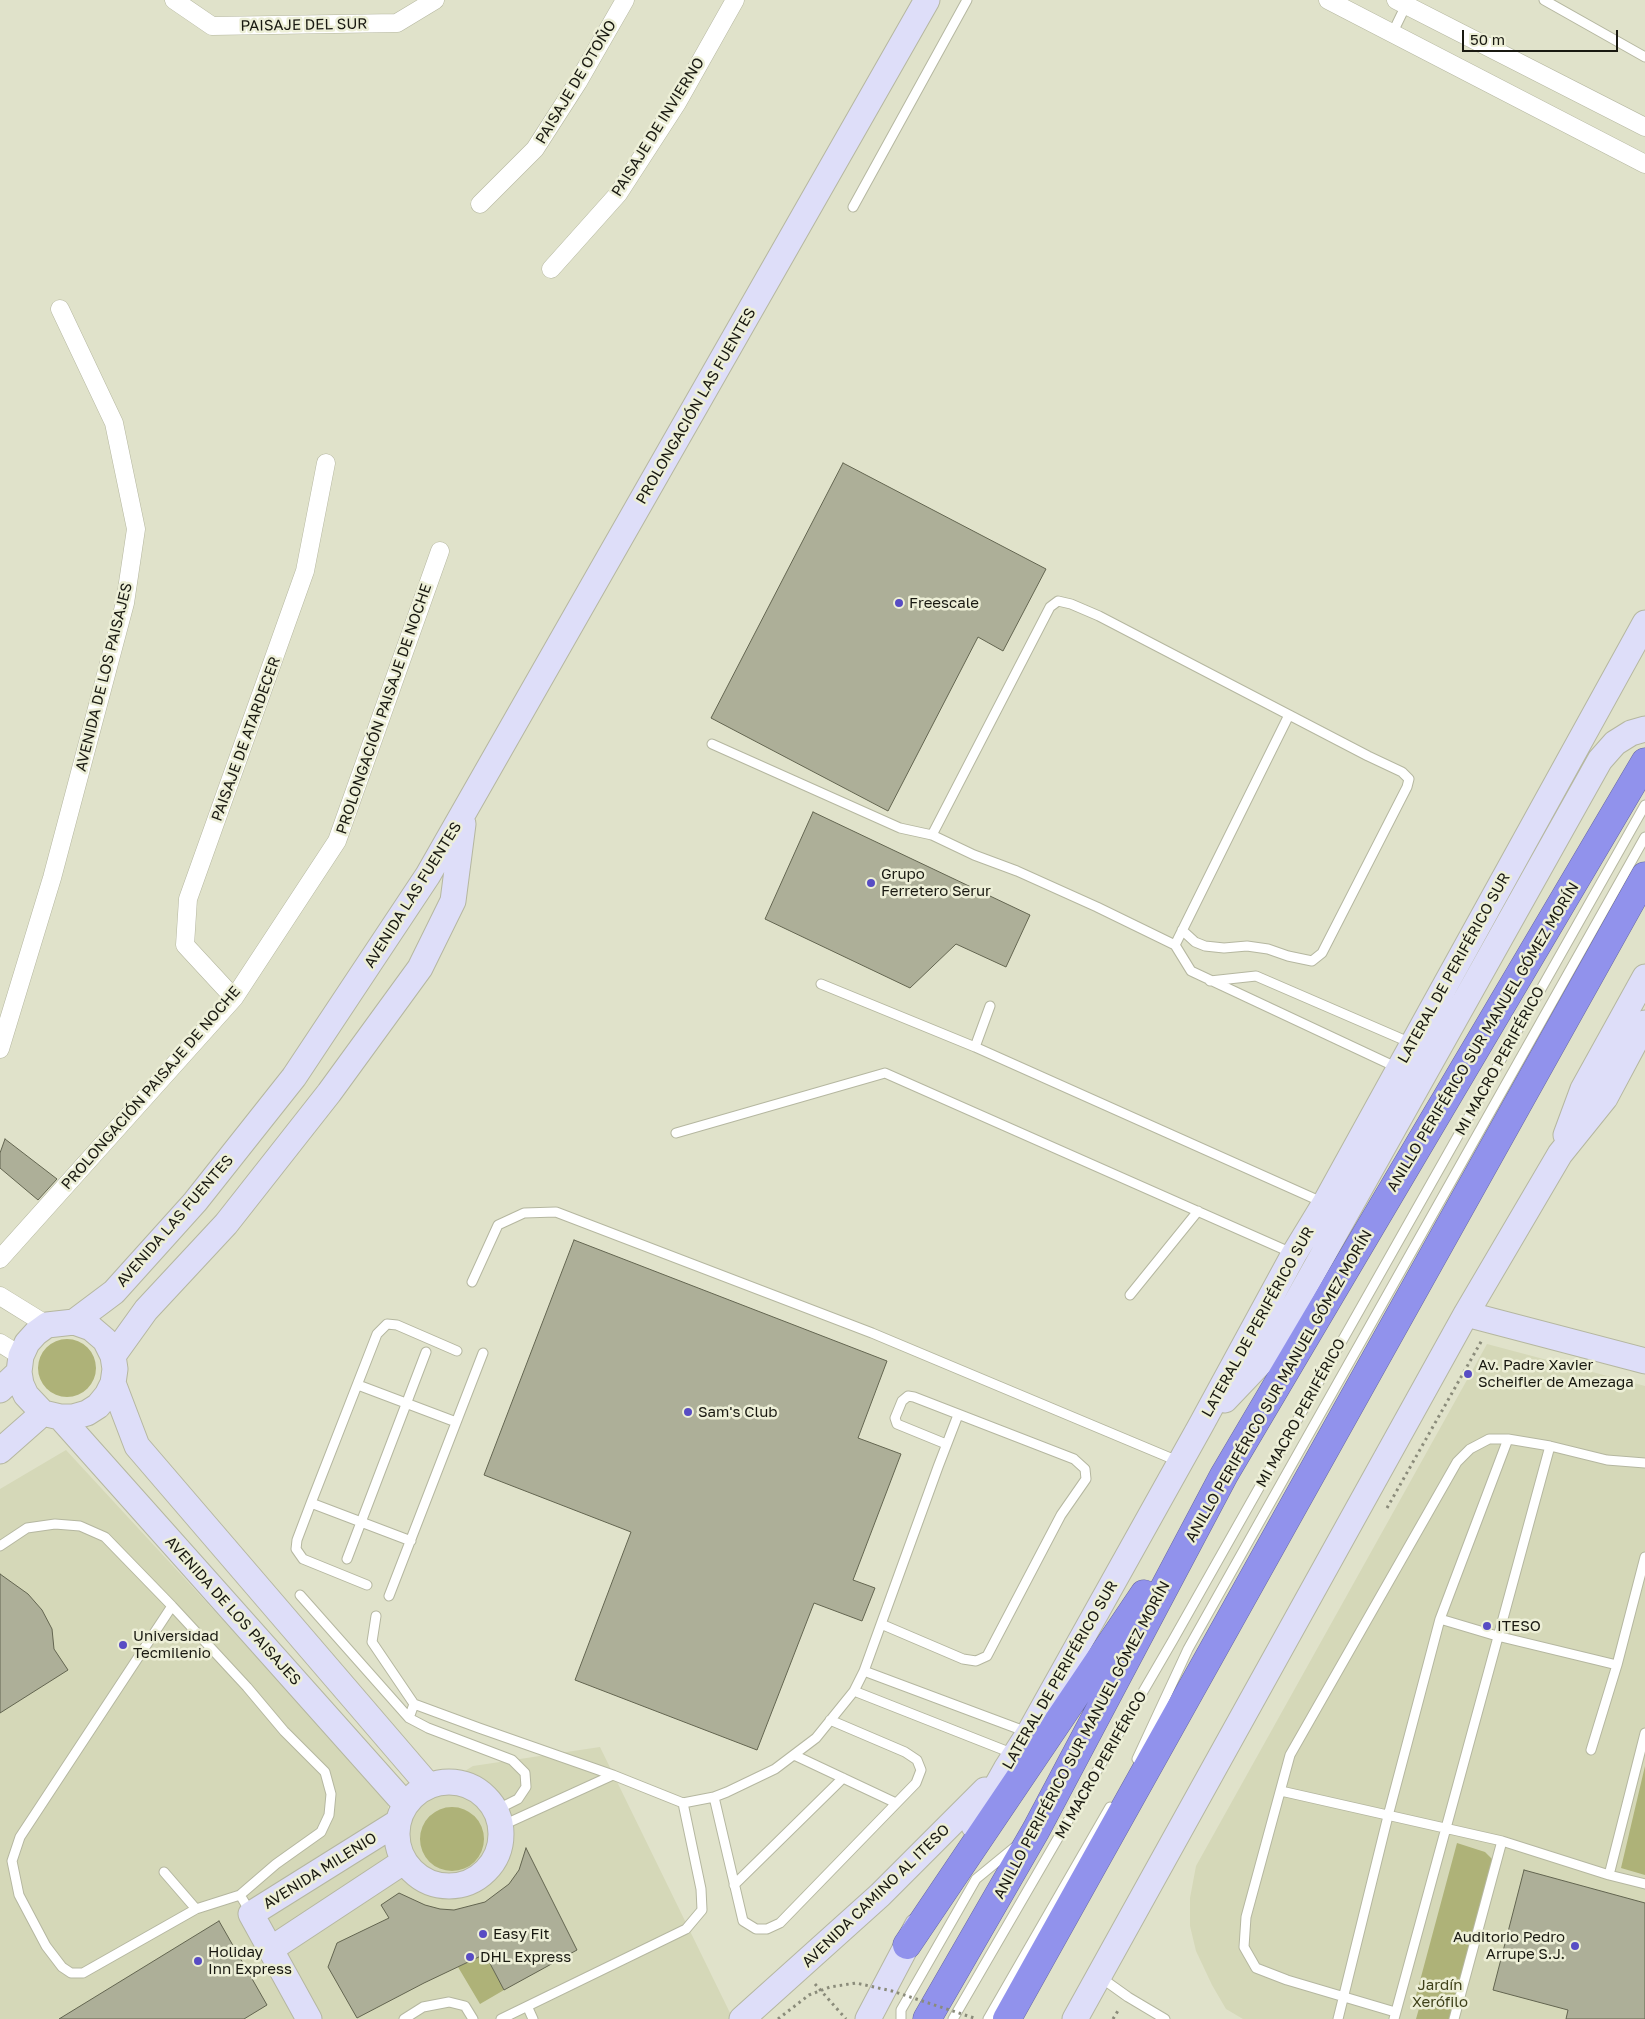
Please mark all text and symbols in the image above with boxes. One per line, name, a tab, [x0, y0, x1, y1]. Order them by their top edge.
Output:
street label: PAISAJE DEL SUR	[240, 15, 368, 35]
street label: PAISAJE DE OTOÑO	[532, 17, 620, 147]
scale bar	[1465, 20, 1621, 52]
text: 50 m	[1470, 30, 1505, 48]
street label: PAISAJE DE INVIERNO	[608, 54, 708, 200]
street label: PROLONGACIÓN LAS FUENTES	[632, 305, 760, 507]
street label: AVENIDA DE LOS PAISAJES	[72, 581, 136, 773]
street label: PROLONGACIÓN PAISAJE DE NOCHE	[333, 581, 435, 837]
place label: Freescale	[909, 594, 979, 612]
marker: Freescale	[893, 597, 905, 609]
street label: PAISAJE DE ATARDECER	[208, 654, 284, 824]
street label: AVENIDA LAS FUENTES	[361, 819, 465, 971]
place label: Grupo Ferretero Serur	[881, 865, 991, 900]
street label: LATERAL DE PERIFÉRICO SUR	[1394, 870, 1514, 1066]
marker: Grupo Ferretero Serur	[865, 877, 877, 889]
street label: ANILLO PERIFÉRICO SUR MANUEL GÓMEZ MORÍN	[1383, 879, 1583, 1195]
street label: PROLONGACIÓN PAISAJE DE NOCHE	[58, 983, 244, 1193]
street label: MI MACRO PERIFÉRICO	[1452, 983, 1548, 1139]
street label: AVENIDA LAS FUENTES	[113, 1151, 237, 1291]
street label: LATERAL DE PERIFÉRICO SUR	[1198, 1224, 1318, 1420]
street label: ANILLO PERIFÉRICO SUR MANUEL GÓMEZ MORÍN	[1182, 1227, 1376, 1545]
street label: MI MACRO PERIFÉRICO	[1253, 1335, 1349, 1491]
place label: Av. Padre Xavier Scheifler de Amezaga	[1478, 1356, 1634, 1391]
marker: Av. Padre Xavier Scheifler de Amezaga	[1462, 1368, 1474, 1380]
place label: Sam's Club	[698, 1403, 777, 1421]
marker: Sam's Club	[682, 1406, 694, 1418]
street label: AVENIDA DE LOS PAISAJES	[161, 1533, 305, 1689]
street label: LATERAL DE PERIFÉRICO SUR	[998, 1577, 1122, 1773]
street label: ANILLO PERIFÉRICO SUR MANUEL GÓMEZ MORÍN	[990, 1578, 1174, 1902]
place label: ITESO	[1497, 1617, 1541, 1635]
marker: ITESO	[1481, 1620, 1493, 1632]
place label: Universidad Tecmilenio	[133, 1627, 219, 1662]
marker: Universidad Tecmilenio	[117, 1639, 129, 1651]
street label: MI MACRO PERIFÉRICO	[1051, 1688, 1151, 1842]
street label: AVENIDA CAMINO AL ITESO	[799, 1821, 953, 1971]
street label: AVENIDA MILENIO	[260, 1829, 380, 1913]
place label: Easy Fit	[493, 1925, 550, 1943]
marker: Easy Fit	[477, 1928, 489, 1940]
place label: Auditorio Pedro Arrupe S.J.	[1453, 1928, 1565, 1963]
marker: Auditorio Pedro Arrupe S.J.	[1569, 1940, 1581, 1952]
place label: Holiday Inn Express	[208, 1943, 292, 1978]
place label: DHL Express	[480, 1948, 571, 1966]
marker: DHL Express	[464, 1951, 476, 1963]
marker: Holiday Inn Express	[192, 1955, 204, 1967]
park label: Jardín Xerófilo	[1412, 1976, 1468, 2011]

